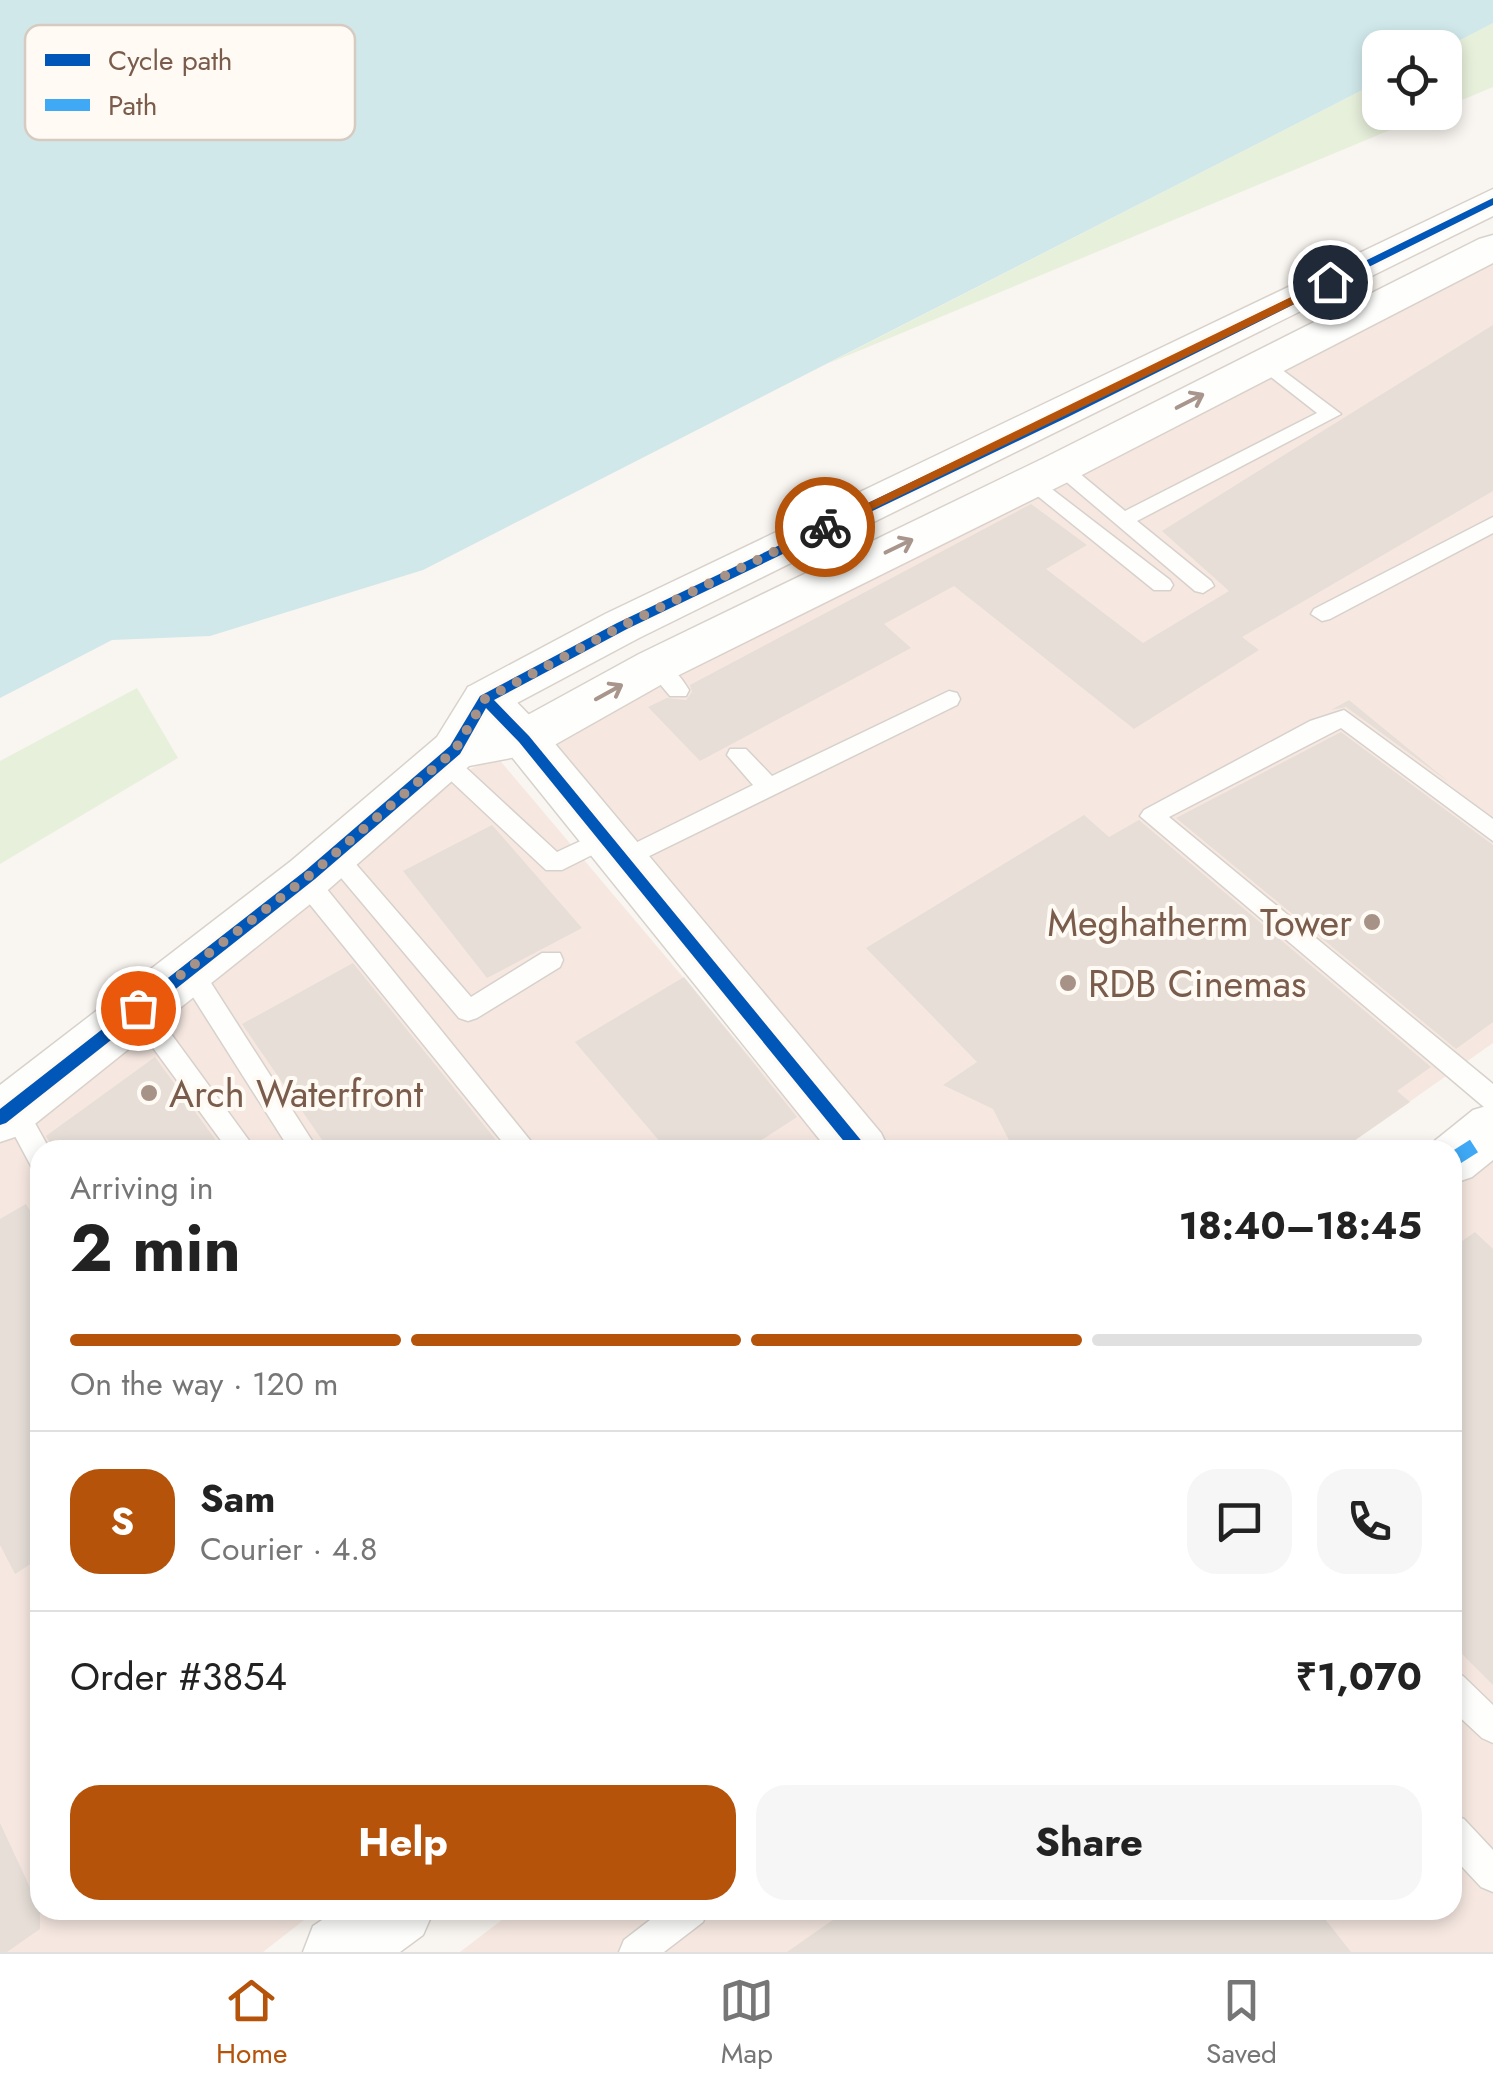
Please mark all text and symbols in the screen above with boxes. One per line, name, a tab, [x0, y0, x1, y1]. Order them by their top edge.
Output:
legend	[25, 25, 355, 140]
map controls	[1362, 30, 1462, 130]
button: locate	[1362, 30, 1462, 130]
text: Cycle path	[108, 40, 233, 81]
text: Path	[108, 85, 157, 126]
pin	[1288, 240, 1373, 325]
icon: home	[1303, 255, 1358, 310]
one-way arrow	[1175, 391, 1205, 410]
courier	[775, 477, 875, 577]
icon: bike	[798, 500, 853, 555]
one-way arrow	[884, 536, 914, 555]
one-way arrow	[594, 682, 623, 702]
place label: Meghatherm Tower	[1047, 895, 1352, 950]
marker: Meghatherm Tower	[1361, 911, 1383, 933]
place label: RDB Cinemas	[1088, 956, 1306, 1011]
pin	[96, 966, 181, 1051]
marker: RDB Cinemas	[1057, 972, 1079, 994]
icon: bag	[111, 981, 166, 1036]
place label: Arch Waterfront	[169, 1066, 423, 1121]
marker: Arch Waterfront	[138, 1082, 160, 1104]
text: Arriving in	[70, 1165, 214, 1211]
text: 18:40–18:45	[1179, 1198, 1422, 1253]
text: 2 min	[70, 1201, 241, 1295]
text: On the way · 120 m	[70, 1361, 338, 1407]
button: chat	[1187, 1469, 1292, 1574]
button: phone	[1317, 1469, 1422, 1574]
text: Sam	[200, 1471, 275, 1526]
text: S	[111, 1494, 134, 1549]
text: Courier · 4.8	[200, 1526, 377, 1572]
text: Order #3854	[70, 1649, 287, 1704]
text: ₹1,070	[1295, 1649, 1422, 1704]
button: Help	[70, 1785, 736, 1900]
button: Share	[756, 1785, 1422, 1900]
tab: Home	[216, 1973, 287, 2074]
tab: Map	[719, 1973, 774, 2074]
tab: Saved	[1206, 1973, 1277, 2074]

